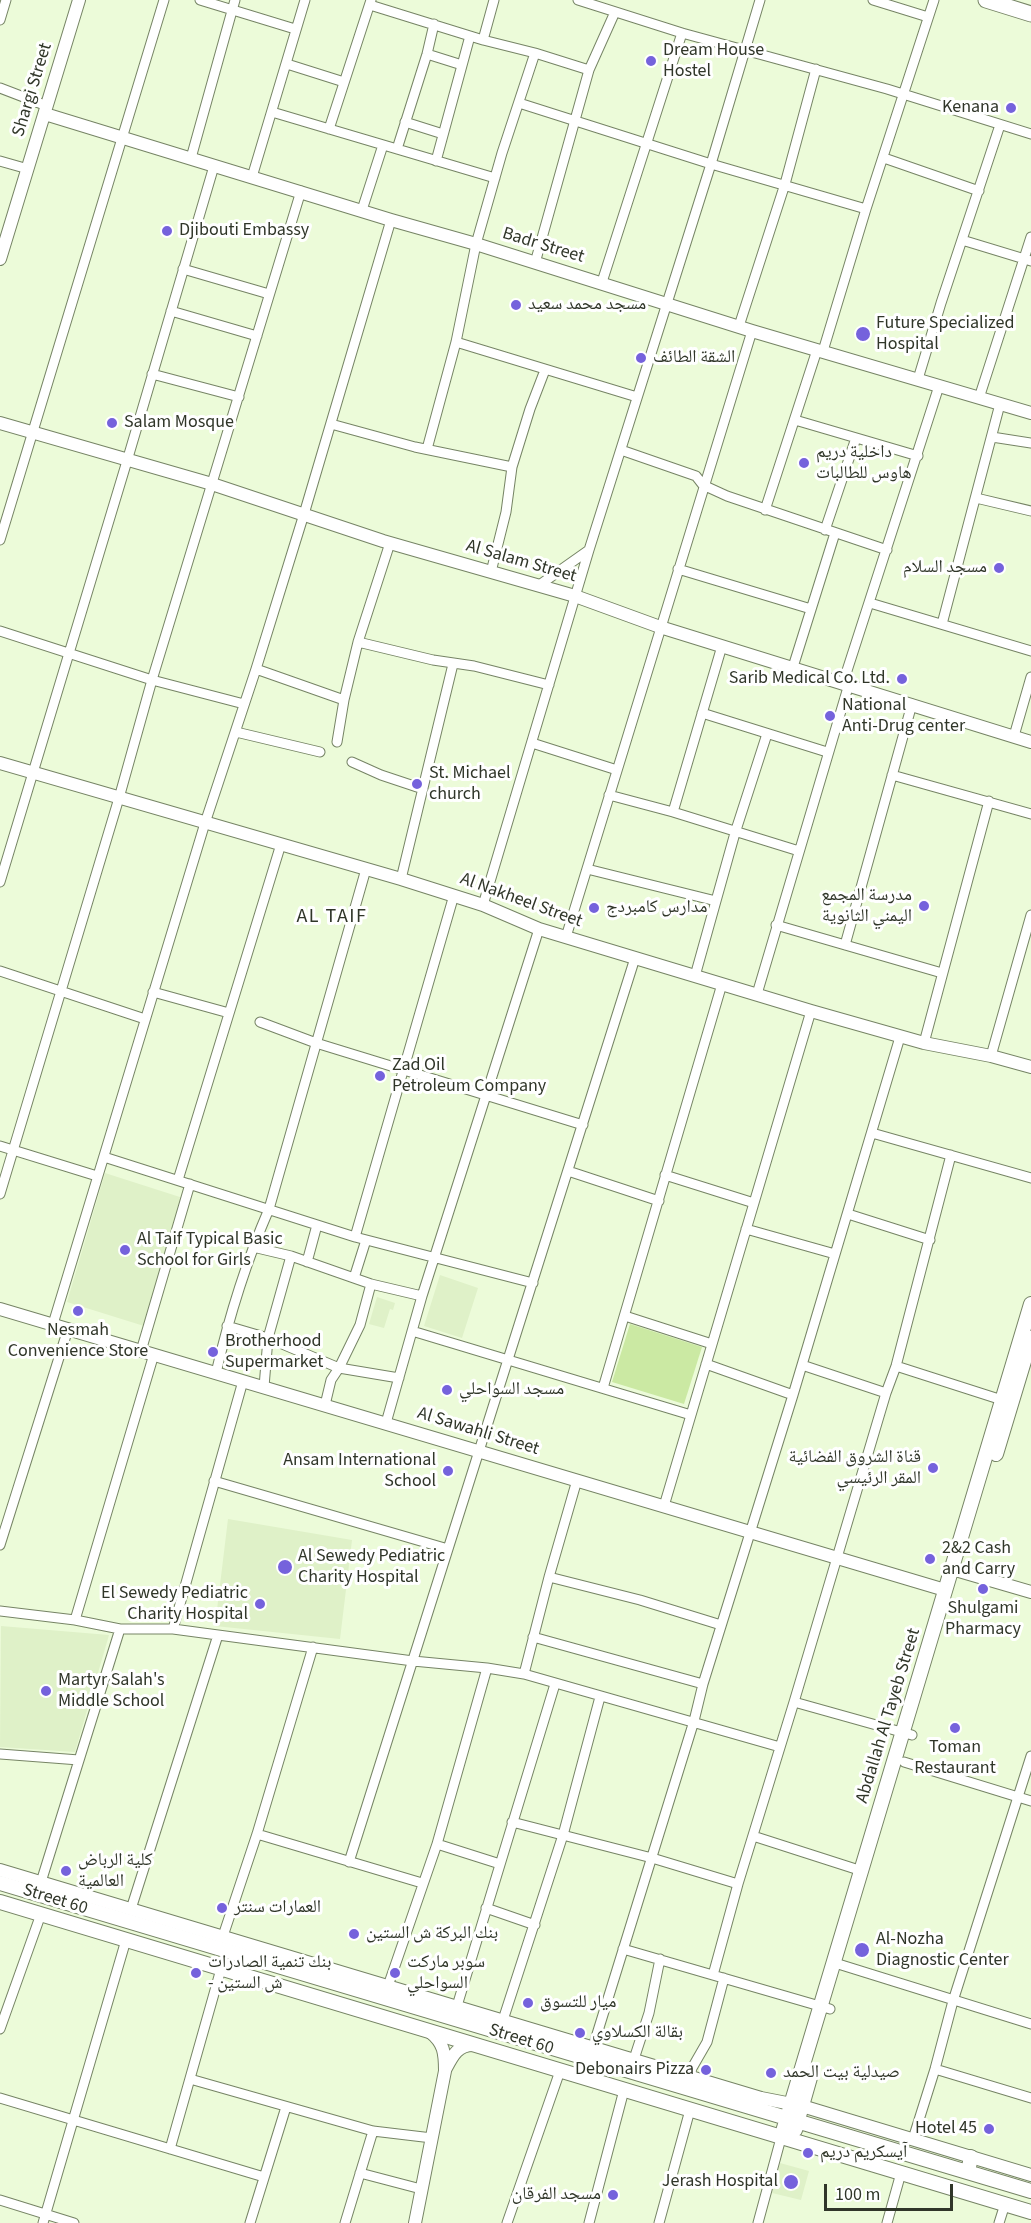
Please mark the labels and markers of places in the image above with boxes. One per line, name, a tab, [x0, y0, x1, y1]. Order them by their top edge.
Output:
place label: Dream House Hostel	[663, 40, 764, 82]
marker: Dream House Hostel	[644, 54, 658, 68]
place label: Kenana	[942, 97, 999, 119]
marker: Kenana	[1004, 101, 1018, 115]
place label: Djibouti Embassy	[179, 220, 309, 242]
marker: Djibouti Embassy	[160, 224, 174, 238]
place label: مسجد محمد سعيد	[528, 294, 646, 316]
marker: مسجد محمد سعيد	[509, 298, 523, 312]
place label: Future Specialized Hospital	[876, 313, 1015, 356]
marker: Future Specialized Hospital	[854, 325, 872, 343]
place label: الشقة الطائف	[653, 347, 735, 369]
marker: الشقة الطائف	[634, 351, 648, 365]
place label: Salam Mosque	[124, 412, 234, 434]
marker: Salam Mosque	[105, 416, 119, 430]
place label: داخلية دريم هاوس للطالبات	[816, 442, 912, 484]
marker: داخلية دريم هاوس للطالبات	[797, 456, 811, 470]
place label: مسجد السلام	[903, 557, 987, 579]
marker: مسجد السلام	[992, 561, 1006, 575]
place label: Sarib Medical Co. Ltd.	[729, 668, 890, 690]
marker: Sarib Medical Co. Ltd.	[895, 672, 909, 686]
place label: National Anti-Drug center	[842, 695, 965, 738]
marker: National Anti-Drug center	[823, 709, 837, 723]
place label: St. Michael church	[429, 763, 511, 806]
marker: St. Michael church	[410, 777, 424, 791]
place label: مدرسة المجمع اليمني الثانوية	[821, 885, 912, 928]
place label: مدارس كامبردج	[606, 897, 707, 919]
marker: مدرسة المجمع اليمني الثانوية	[917, 899, 931, 913]
marker: مدارس كامبردج	[587, 901, 601, 915]
place label: Zad Oil Petroleum Company	[392, 1055, 546, 1098]
marker: Zad Oil Petroleum Company	[373, 1069, 387, 1083]
place label: Al Taif Typical Basic School for Girls	[137, 1229, 283, 1272]
marker: Al Taif Typical Basic School for Girls	[118, 1243, 132, 1257]
marker: Nesmah Convenience Store	[71, 1304, 85, 1318]
place label: Nesmah Convenience Store	[8, 1320, 148, 1362]
place label: Brotherhood Supermarket	[225, 1331, 323, 1374]
marker: Brotherhood Supermarket	[206, 1345, 220, 1359]
place label: مسجد السواحلي	[459, 1379, 564, 1401]
marker: مسجد السواحلي	[440, 1383, 454, 1397]
place label: قناة الشروق الفضائية المقر الرئيسي	[789, 1447, 921, 1490]
place label: Ansam International School	[283, 1450, 436, 1492]
marker: قناة الشروق الفضائية المقر الرئيسي	[926, 1461, 940, 1475]
marker: Ansam International School	[441, 1464, 455, 1478]
place label: 2&2 Cash and Carry	[942, 1538, 1015, 1580]
place label: Al Sewedy Pediatric Charity Hospital	[298, 1546, 445, 1588]
marker: 2&2 Cash and Carry	[923, 1552, 937, 1566]
marker: Al Sewedy Pediatric Charity Hospital	[276, 1558, 294, 1576]
marker: Shulgami Pharmacy	[976, 1582, 990, 1596]
place label: El Sewedy Pediatric Charity Hospital	[101, 1583, 248, 1626]
marker: El Sewedy Pediatric Charity Hospital	[253, 1597, 267, 1611]
place label: Shulgami Pharmacy	[945, 1598, 1021, 1640]
place label: Martyr Salah's Middle School	[58, 1670, 165, 1712]
marker: Martyr Salah's Middle School	[39, 1684, 53, 1698]
marker: Toman Restaurant	[948, 1721, 962, 1735]
place label: Toman Restaurant	[914, 1737, 996, 1780]
place label: كلية الرباض العالمية	[78, 1850, 153, 1892]
marker: كلية الرباض العالمية	[59, 1864, 73, 1878]
place label: العمارات سنتر	[234, 1897, 321, 1919]
marker: العمارات سنتر	[215, 1901, 229, 1915]
place label: بنك البركة ش الستين	[366, 1923, 498, 1945]
marker: بنك البركة ش الستين	[347, 1927, 361, 1941]
place label: Al-Nozha Diagnostic Center	[876, 1929, 1009, 1972]
marker: Al-Nozha Diagnostic Center	[853, 1941, 871, 1959]
place label: بنك تنمية الصادرات - ش الستين	[208, 1952, 331, 1994]
place label: سوبر ماركت السواحلي	[407, 1952, 485, 1994]
marker: بنك تنمية الصادرات - ش الستين	[189, 1966, 203, 1980]
marker: سوبر ماركت السواحلي	[388, 1966, 402, 1980]
place label: ميار للتسوق	[540, 1992, 616, 2014]
marker: ميار للتسوق	[521, 1996, 535, 2010]
place label: بقالة الكسلاوي	[592, 2022, 683, 2044]
marker: بقالة الكسلاوي	[573, 2026, 587, 2040]
place label: Debonairs Pizza	[575, 2059, 694, 2081]
place label: صيدلية بيت الحمد	[783, 2062, 900, 2084]
marker: Debonairs Pizza	[699, 2063, 713, 2077]
marker: صيدلية بيت الحمد	[764, 2066, 778, 2080]
place label: Hotel 45	[915, 2118, 977, 2140]
marker: Hotel 45	[982, 2122, 996, 2136]
place label: آيسكريم دريم	[820, 2142, 907, 2164]
marker: آيسكريم دريم	[801, 2146, 815, 2160]
place label: Jerash Hospital	[662, 2171, 778, 2193]
marker: Jerash Hospital	[782, 2173, 800, 2191]
place label: مسجد الفرقان	[512, 2184, 601, 2206]
marker: مسجد الفرقان	[606, 2188, 620, 2202]

